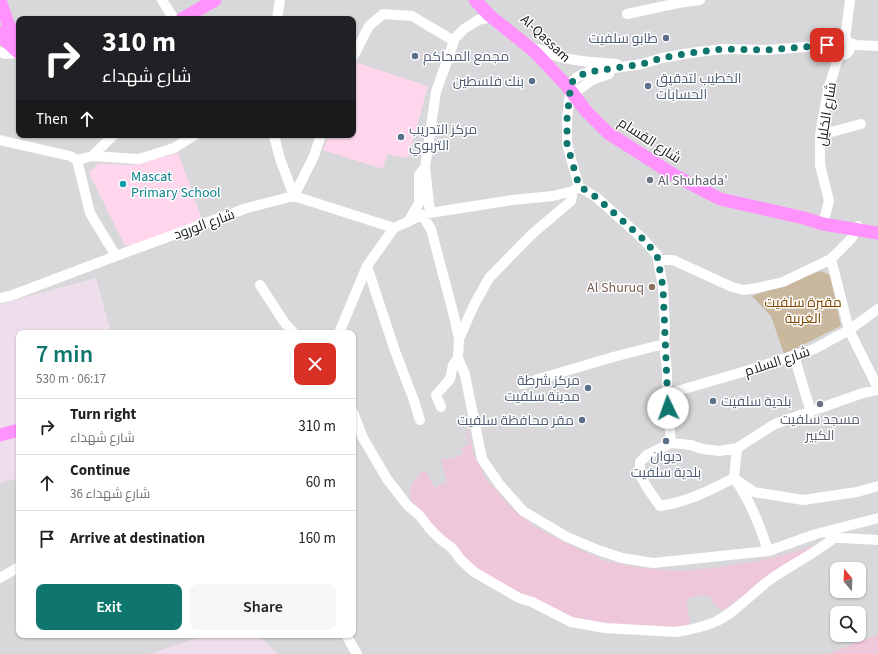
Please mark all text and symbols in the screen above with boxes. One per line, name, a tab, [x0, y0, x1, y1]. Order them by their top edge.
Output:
street label: Al-Qassam	[516, 10, 575, 67]
text: 310 m	[102, 22, 176, 62]
pin	[810, 28, 844, 62]
place label: طابو سلفيت	[588, 29, 658, 49]
icon: right	[36, 32, 88, 84]
marker: طابو سلفيت	[661, 33, 671, 43]
icon: arrive	[816, 34, 838, 56]
place label: مجمع المحاكم	[423, 47, 509, 67]
marker: مجمع المحاكم	[410, 51, 420, 61]
text: شارع شهداء	[102, 64, 192, 89]
place label: الخطيب لتدقيق الحسابات	[656, 69, 742, 105]
place label: بنك فلسطين	[453, 72, 524, 92]
marker: بنك فلسطين	[527, 76, 537, 86]
marker: الخطيب لتدقيق الحسابات	[643, 81, 653, 91]
street label: شارع الخليل	[812, 81, 842, 147]
icon: ahead	[76, 108, 98, 130]
text: Then	[36, 109, 68, 130]
street label: شارع القسام	[614, 113, 685, 169]
place label: مركز التدريب التربوي	[409, 120, 477, 157]
marker: مركز التدريب التربوي	[396, 132, 406, 142]
place label: Mascat Primary School	[131, 167, 221, 203]
place label: Al Shuhada'	[658, 171, 728, 191]
marker: Al Shuhada'	[645, 175, 655, 185]
marker: Mascat Primary School	[118, 179, 128, 189]
street label: شارع الورود	[171, 205, 238, 245]
place label: Al Shuruq	[587, 278, 644, 298]
marker: Al Shuruq	[647, 282, 657, 292]
park label: مقبرة سلفيت الغربية	[764, 293, 842, 329]
text: 7 min	[36, 337, 93, 372]
street label: شارع السلام	[742, 342, 813, 382]
button: close	[294, 343, 336, 385]
text: 530 m · 06:17	[36, 370, 106, 388]
place label: مركز شرطة مدينة سلفيت	[504, 371, 580, 407]
marker: مركز شرطة مدينة سلفيت	[583, 383, 593, 393]
position arrow	[647, 387, 689, 429]
place label: بلدية سلفيت	[721, 392, 792, 412]
marker: بلدية سلفيت	[708, 396, 718, 406]
marker: مسجد سلفيت الكبير	[815, 399, 825, 409]
text: Turn right	[70, 404, 136, 425]
place label: مسجد سلفيت الكبير	[780, 410, 860, 446]
place label: مقر محافظة سلفيت	[457, 411, 574, 431]
marker: مقر محافظة سلفيت	[577, 415, 587, 425]
icon: right	[36, 416, 58, 438]
text: 310 m	[298, 416, 336, 437]
text: شارع شهداء	[70, 429, 135, 447]
marker: ديوان بلدية سلفيت	[661, 436, 671, 446]
place label: ديوان بلدية سلفيت	[631, 447, 701, 483]
text: Continue	[70, 460, 130, 481]
icon: ahead	[36, 472, 58, 494]
text: 60 m	[306, 472, 336, 493]
text: شارع شهداء 36	[70, 485, 150, 503]
icon: arrive	[36, 528, 58, 550]
text: Arrive at destination	[70, 528, 205, 549]
text: 160 m	[298, 528, 336, 549]
north arrow	[830, 562, 866, 598]
map controls	[830, 562, 866, 642]
button: Exit	[36, 584, 182, 630]
button: Share	[190, 584, 336, 630]
button: search	[830, 606, 866, 642]

